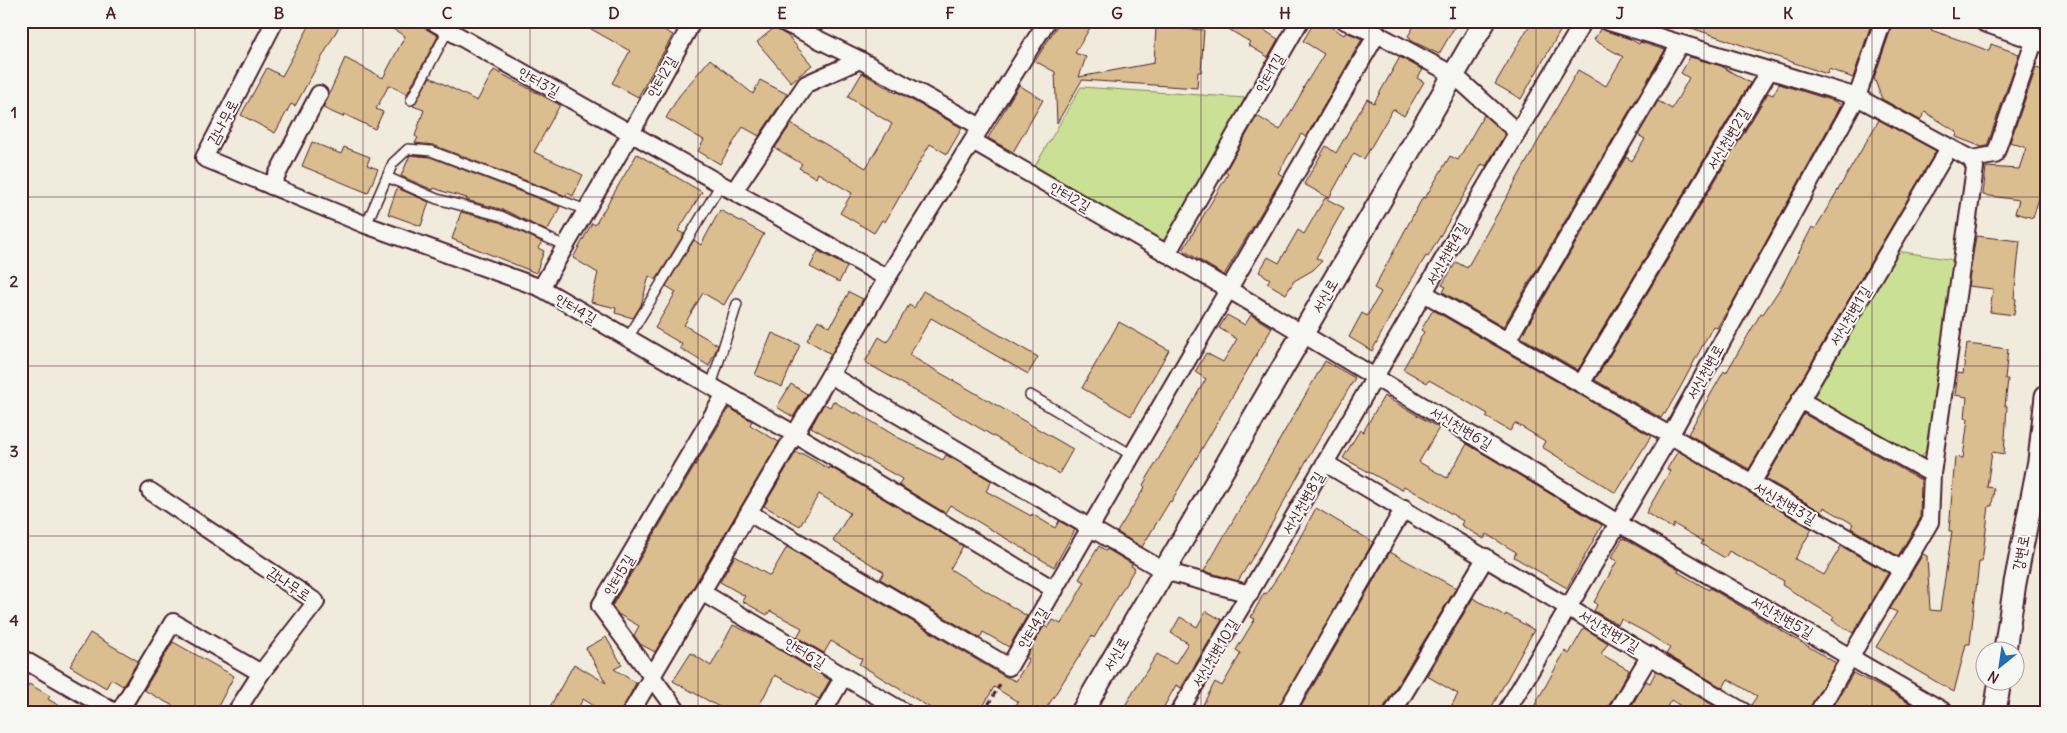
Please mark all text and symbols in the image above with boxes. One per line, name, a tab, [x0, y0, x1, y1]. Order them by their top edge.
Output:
text: A	[106, 3, 116, 23]
text: B	[274, 3, 285, 23]
text: C	[442, 3, 453, 23]
text: D	[608, 3, 620, 23]
text: E	[777, 3, 787, 23]
text: F	[945, 3, 955, 23]
text: G	[1111, 3, 1123, 23]
text: H	[1279, 3, 1291, 23]
text: I	[1450, 3, 1457, 23]
text: J	[1616, 3, 1625, 23]
text: K	[1783, 3, 1793, 23]
text: L	[1952, 3, 1961, 23]
street label: 안터1길	[1251, 50, 1288, 96]
street label: 안터2길	[642, 53, 681, 101]
street label: 안터3길	[515, 62, 563, 101]
street label: 감나무로	[203, 96, 242, 148]
text: 1	[11, 102, 17, 122]
street label: 서신천변2길	[1702, 104, 1753, 173]
street label: 안터2길	[1046, 177, 1094, 216]
street label: 서신천변4길	[1421, 219, 1472, 288]
text: 2	[10, 271, 19, 291]
street label: 서신로	[1307, 275, 1342, 316]
street label: 서신천변1길	[1824, 282, 1875, 349]
street label: 안터4길	[552, 289, 600, 328]
street label: 서신천변로	[1682, 341, 1728, 403]
street label: 서신천변6길	[1427, 402, 1496, 453]
text: 3	[9, 441, 19, 461]
street label: 서신천변8길	[1277, 468, 1328, 537]
street label: 서신천변3길	[1751, 477, 1820, 528]
street label: 강변로	[2008, 533, 2033, 572]
street label: 안터5길	[599, 551, 638, 599]
street label: 감나무로	[264, 562, 315, 605]
street label: 서신천변5길	[1748, 591, 1817, 642]
street label: 안터4길	[1013, 604, 1052, 652]
street label: 서신천변7길	[1575, 605, 1643, 656]
text: 4	[9, 610, 19, 630]
street label: 서신천변10길	[1187, 615, 1242, 690]
street label: 안터6길	[781, 633, 829, 672]
street label: 서신로	[1098, 633, 1133, 674]
north arrow	[1974, 640, 2024, 690]
text: N	[1985, 667, 2002, 687]

